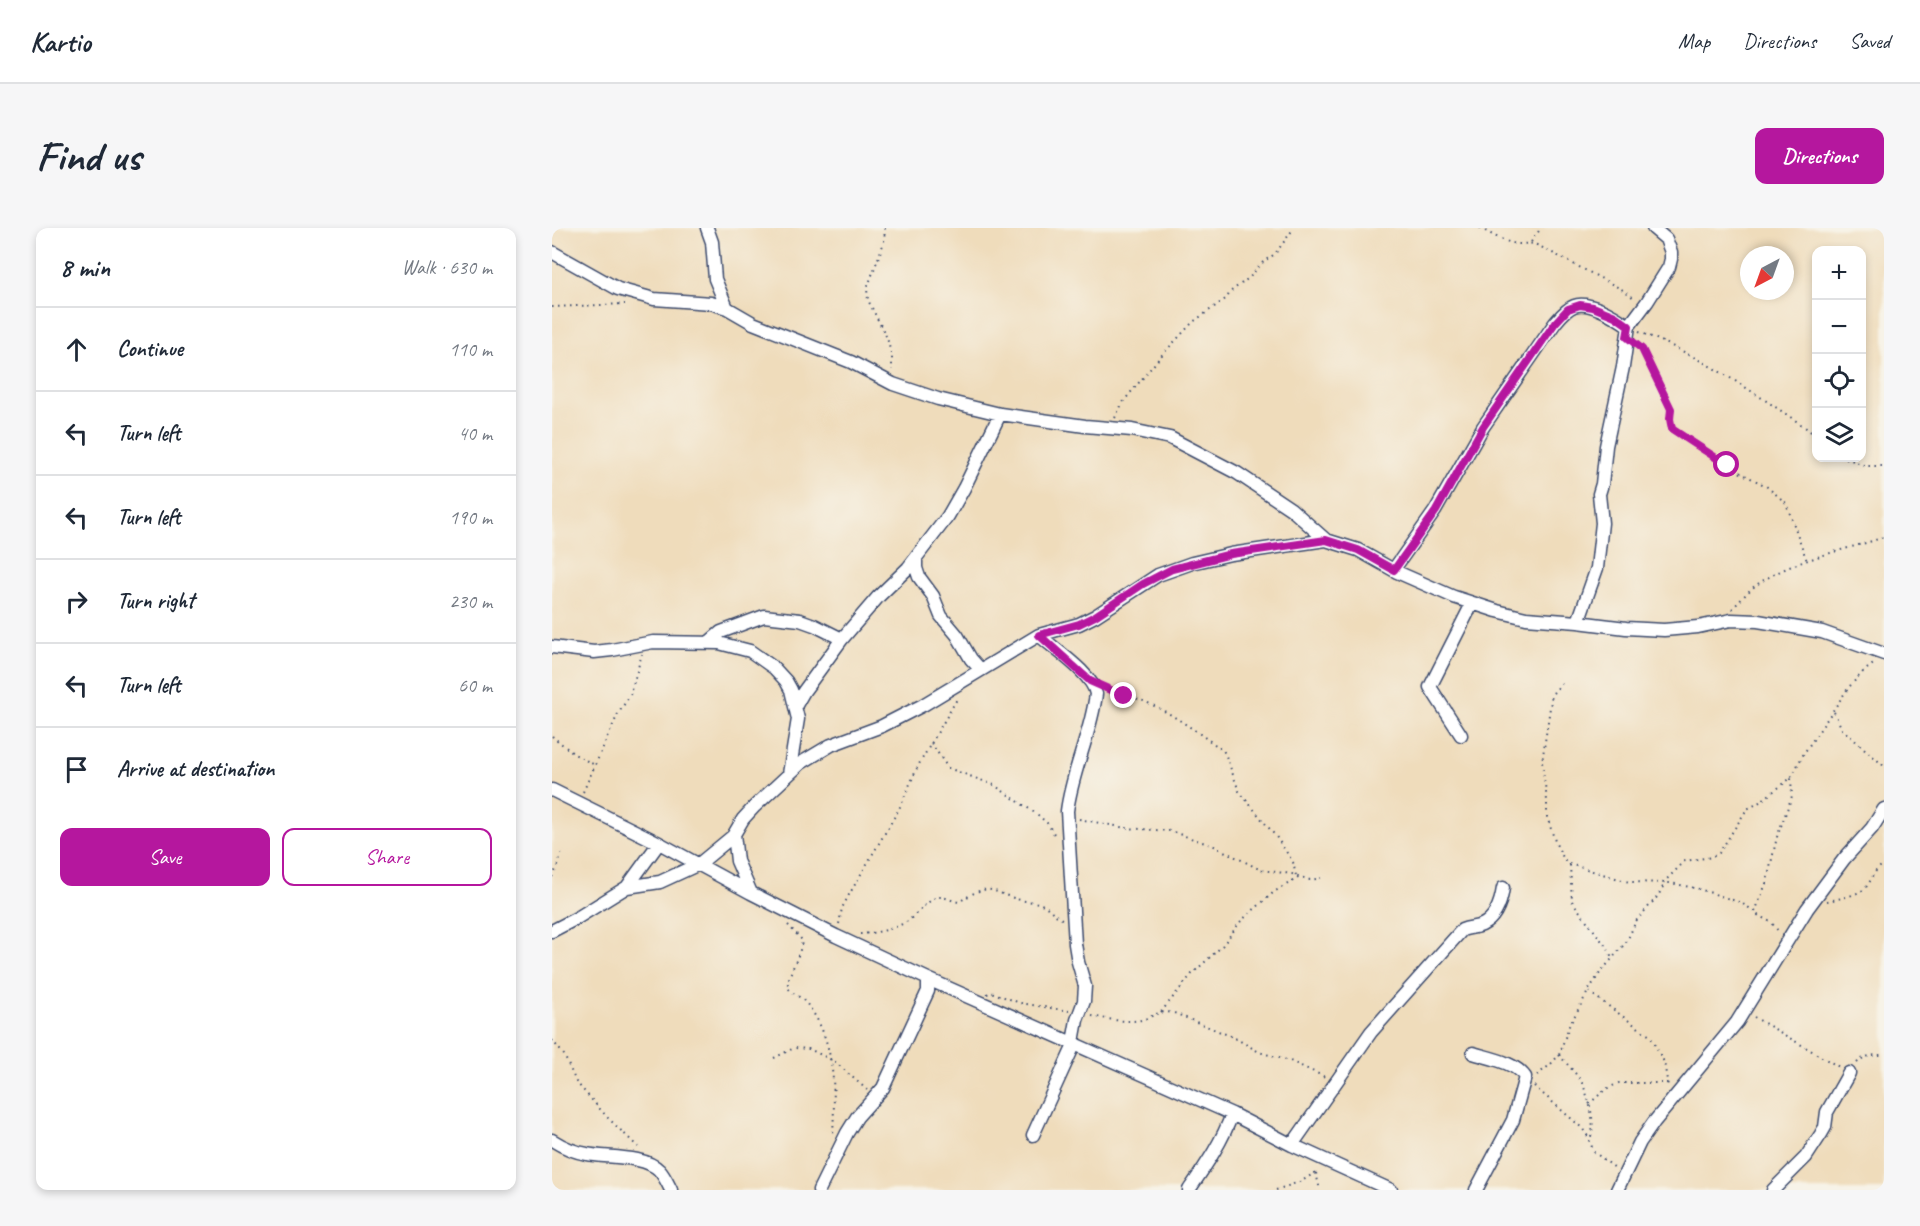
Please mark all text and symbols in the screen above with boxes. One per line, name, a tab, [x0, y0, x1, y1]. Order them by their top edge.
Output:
text: Kartio	[30, 24, 91, 59]
text: Map	[1678, 28, 1710, 54]
text: Directions	[1743, 28, 1816, 54]
text: Saved	[1849, 28, 1890, 54]
button: Directions	[1755, 128, 1884, 184]
text: Find us	[36, 130, 141, 183]
north arrow	[1740, 246, 1794, 300]
map controls	[1812, 246, 1866, 462]
button: +	[1812, 246, 1866, 300]
text: 8 min	[60, 251, 110, 284]
text: Walk · 630 m	[402, 255, 492, 280]
button: −	[1812, 300, 1866, 354]
icon: ahead	[60, 333, 93, 366]
text: Continue	[117, 335, 183, 363]
text: 110 m	[449, 337, 492, 362]
button: locate	[1812, 354, 1866, 408]
button: layers	[1812, 408, 1866, 462]
icon: left	[60, 417, 93, 450]
text: Turn left	[117, 419, 181, 447]
text: 40 m	[458, 421, 492, 446]
route start	[1713, 451, 1739, 477]
icon: left	[60, 501, 93, 534]
text: Turn left	[117, 503, 181, 531]
text: 190 m	[449, 505, 492, 530]
icon: right	[60, 585, 93, 618]
text: Turn right	[117, 587, 194, 615]
text: 230 m	[449, 589, 492, 614]
icon: left	[60, 669, 93, 702]
text: Turn left	[117, 671, 181, 699]
text: 60 m	[458, 673, 492, 698]
route end	[1110, 682, 1136, 708]
icon: arrive	[60, 753, 93, 786]
text: Arrive at destination	[117, 755, 274, 783]
button: Save	[60, 828, 270, 886]
button: Share	[282, 828, 492, 886]

